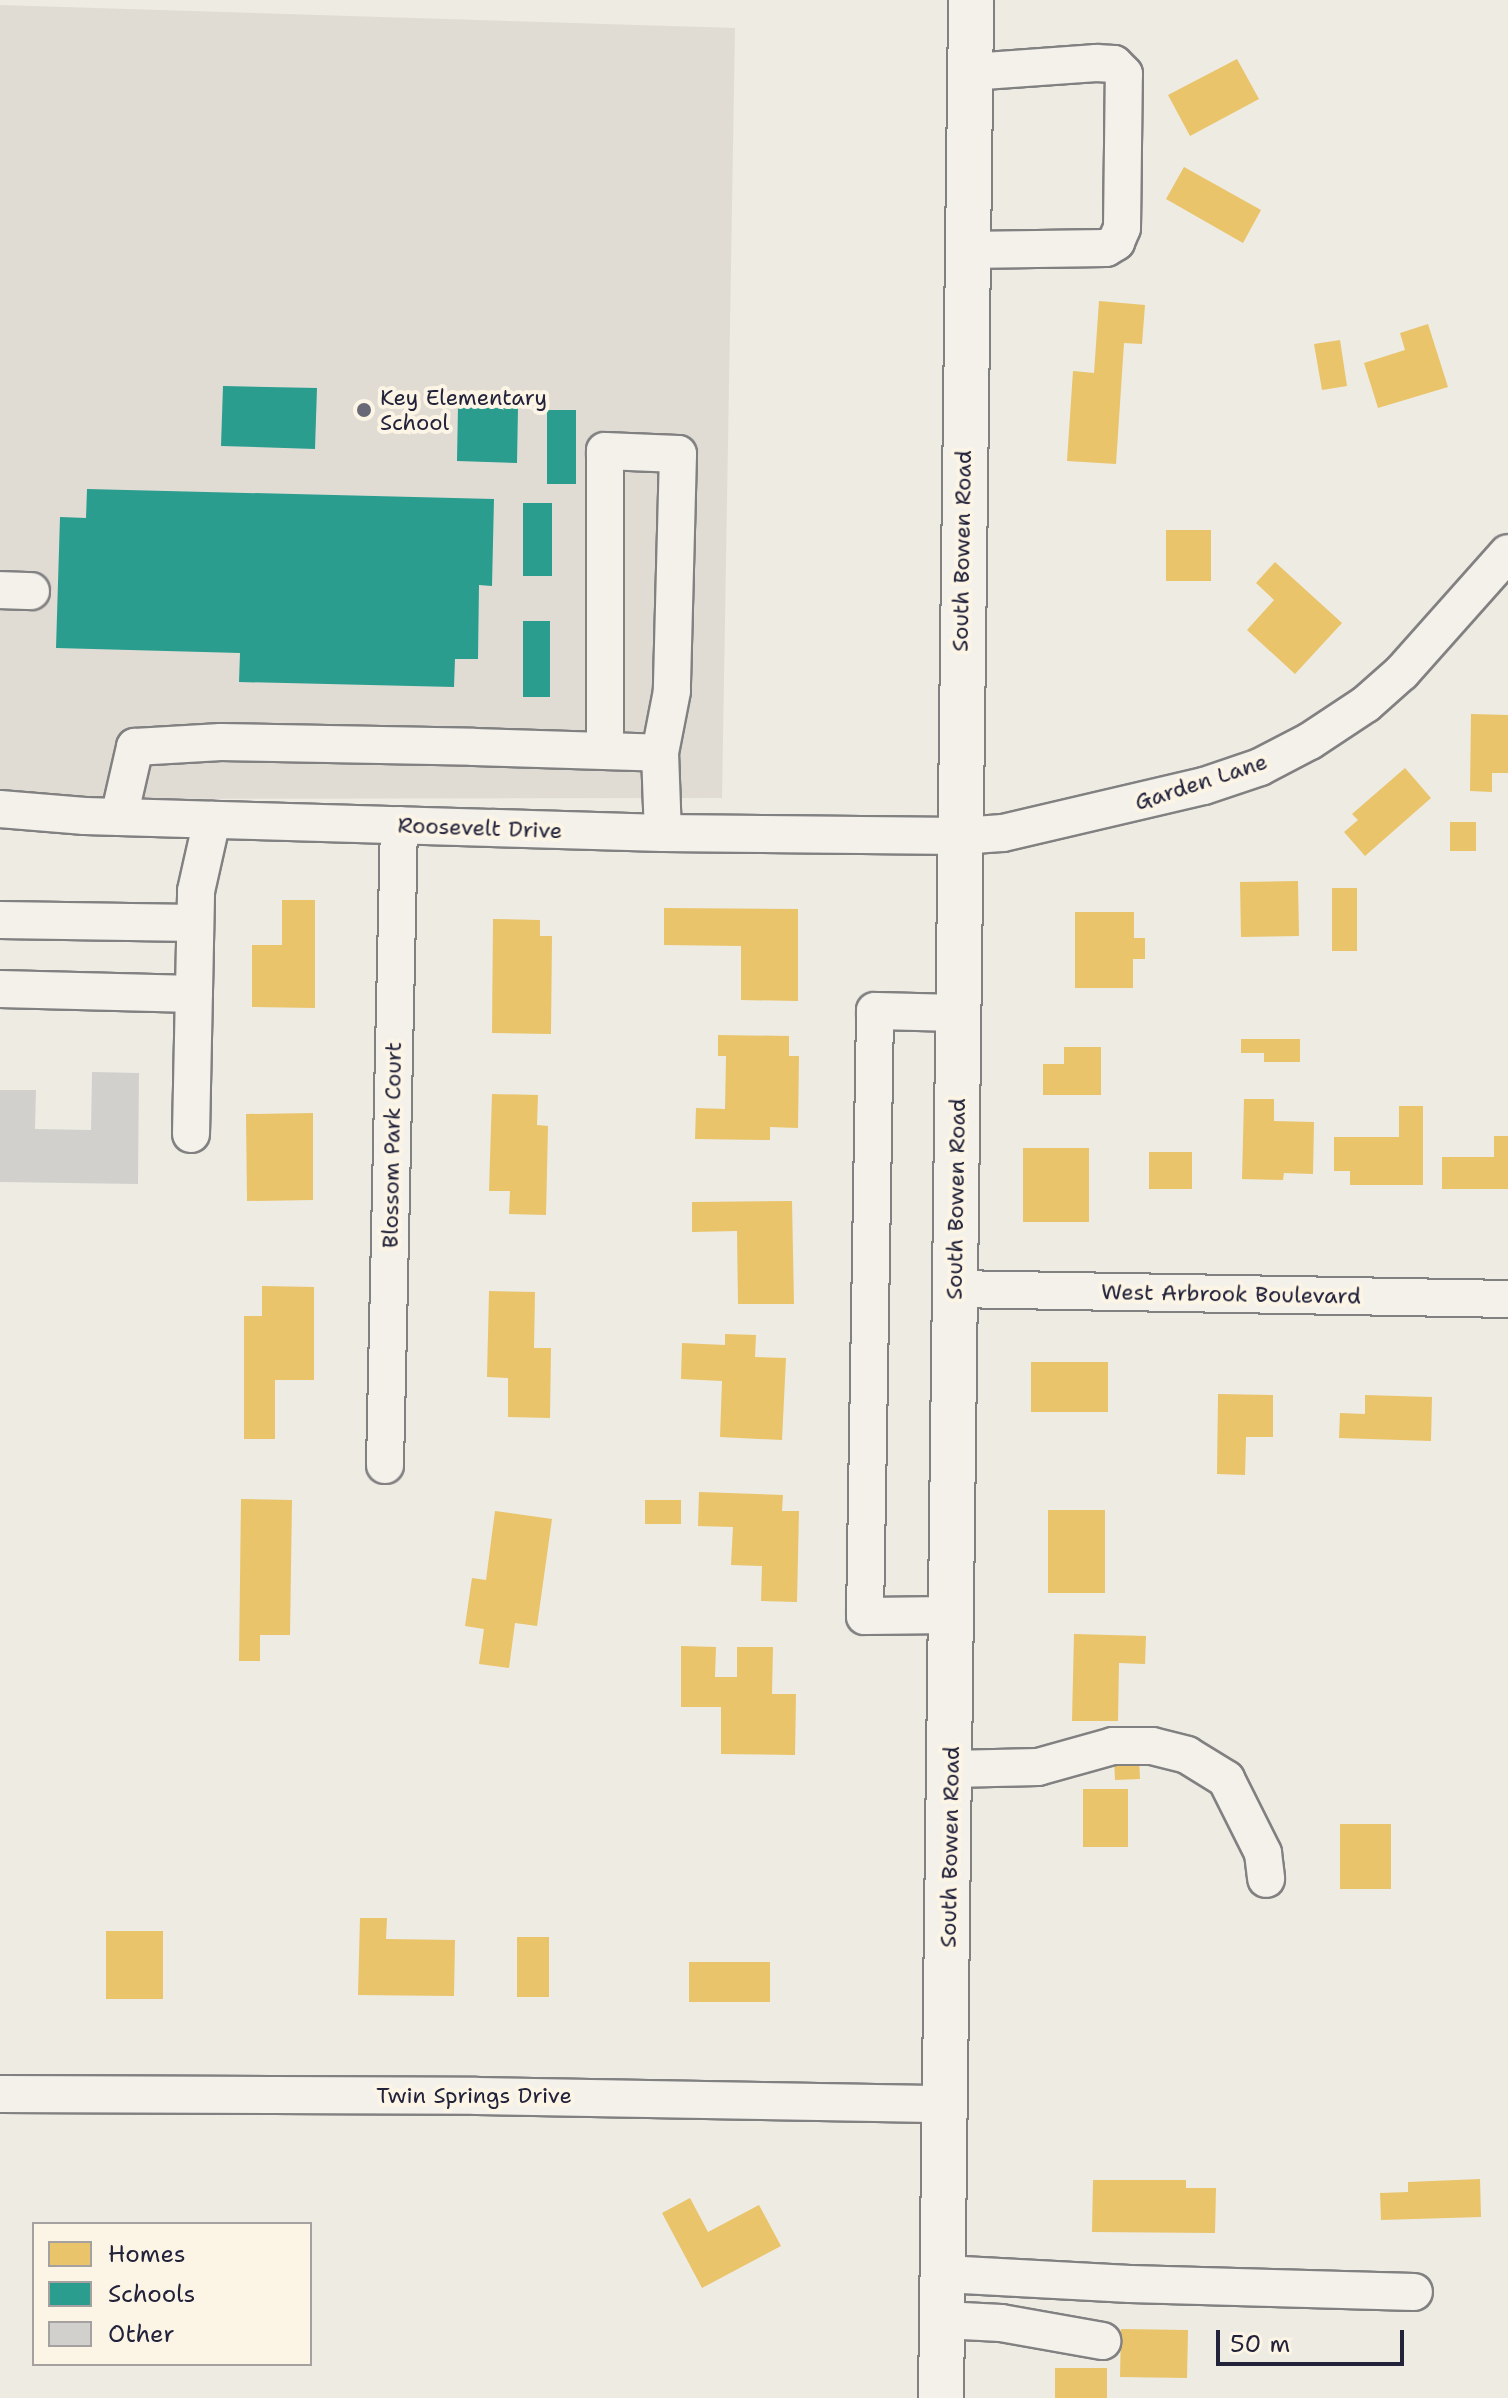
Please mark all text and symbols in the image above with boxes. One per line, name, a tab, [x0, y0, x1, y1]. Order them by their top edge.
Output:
place label: Key Elementary School	[380, 384, 547, 436]
marker: Key Elementary School	[355, 401, 373, 419]
street label: South Bowen Road	[947, 450, 977, 652]
street label: Garden Lane	[1131, 748, 1271, 816]
street label: Roosevelt Drive	[397, 812, 563, 844]
street label: Blossom Park Court	[377, 1042, 407, 1248]
street label: South Bowen Road	[941, 1098, 971, 1300]
street label: West Arbrook Boulevard	[1101, 1279, 1361, 1309]
street label: South Bowen Road	[935, 1746, 965, 1948]
street label: Twin Springs Drive	[376, 2083, 572, 2109]
legend	[32, 2222, 312, 2366]
text: Homes	[108, 2238, 186, 2270]
text: Schools	[108, 2278, 195, 2310]
scale bar	[1220, 2314, 1408, 2364]
text: Other	[108, 2318, 175, 2350]
text: 50 m	[1230, 2328, 1290, 2360]

